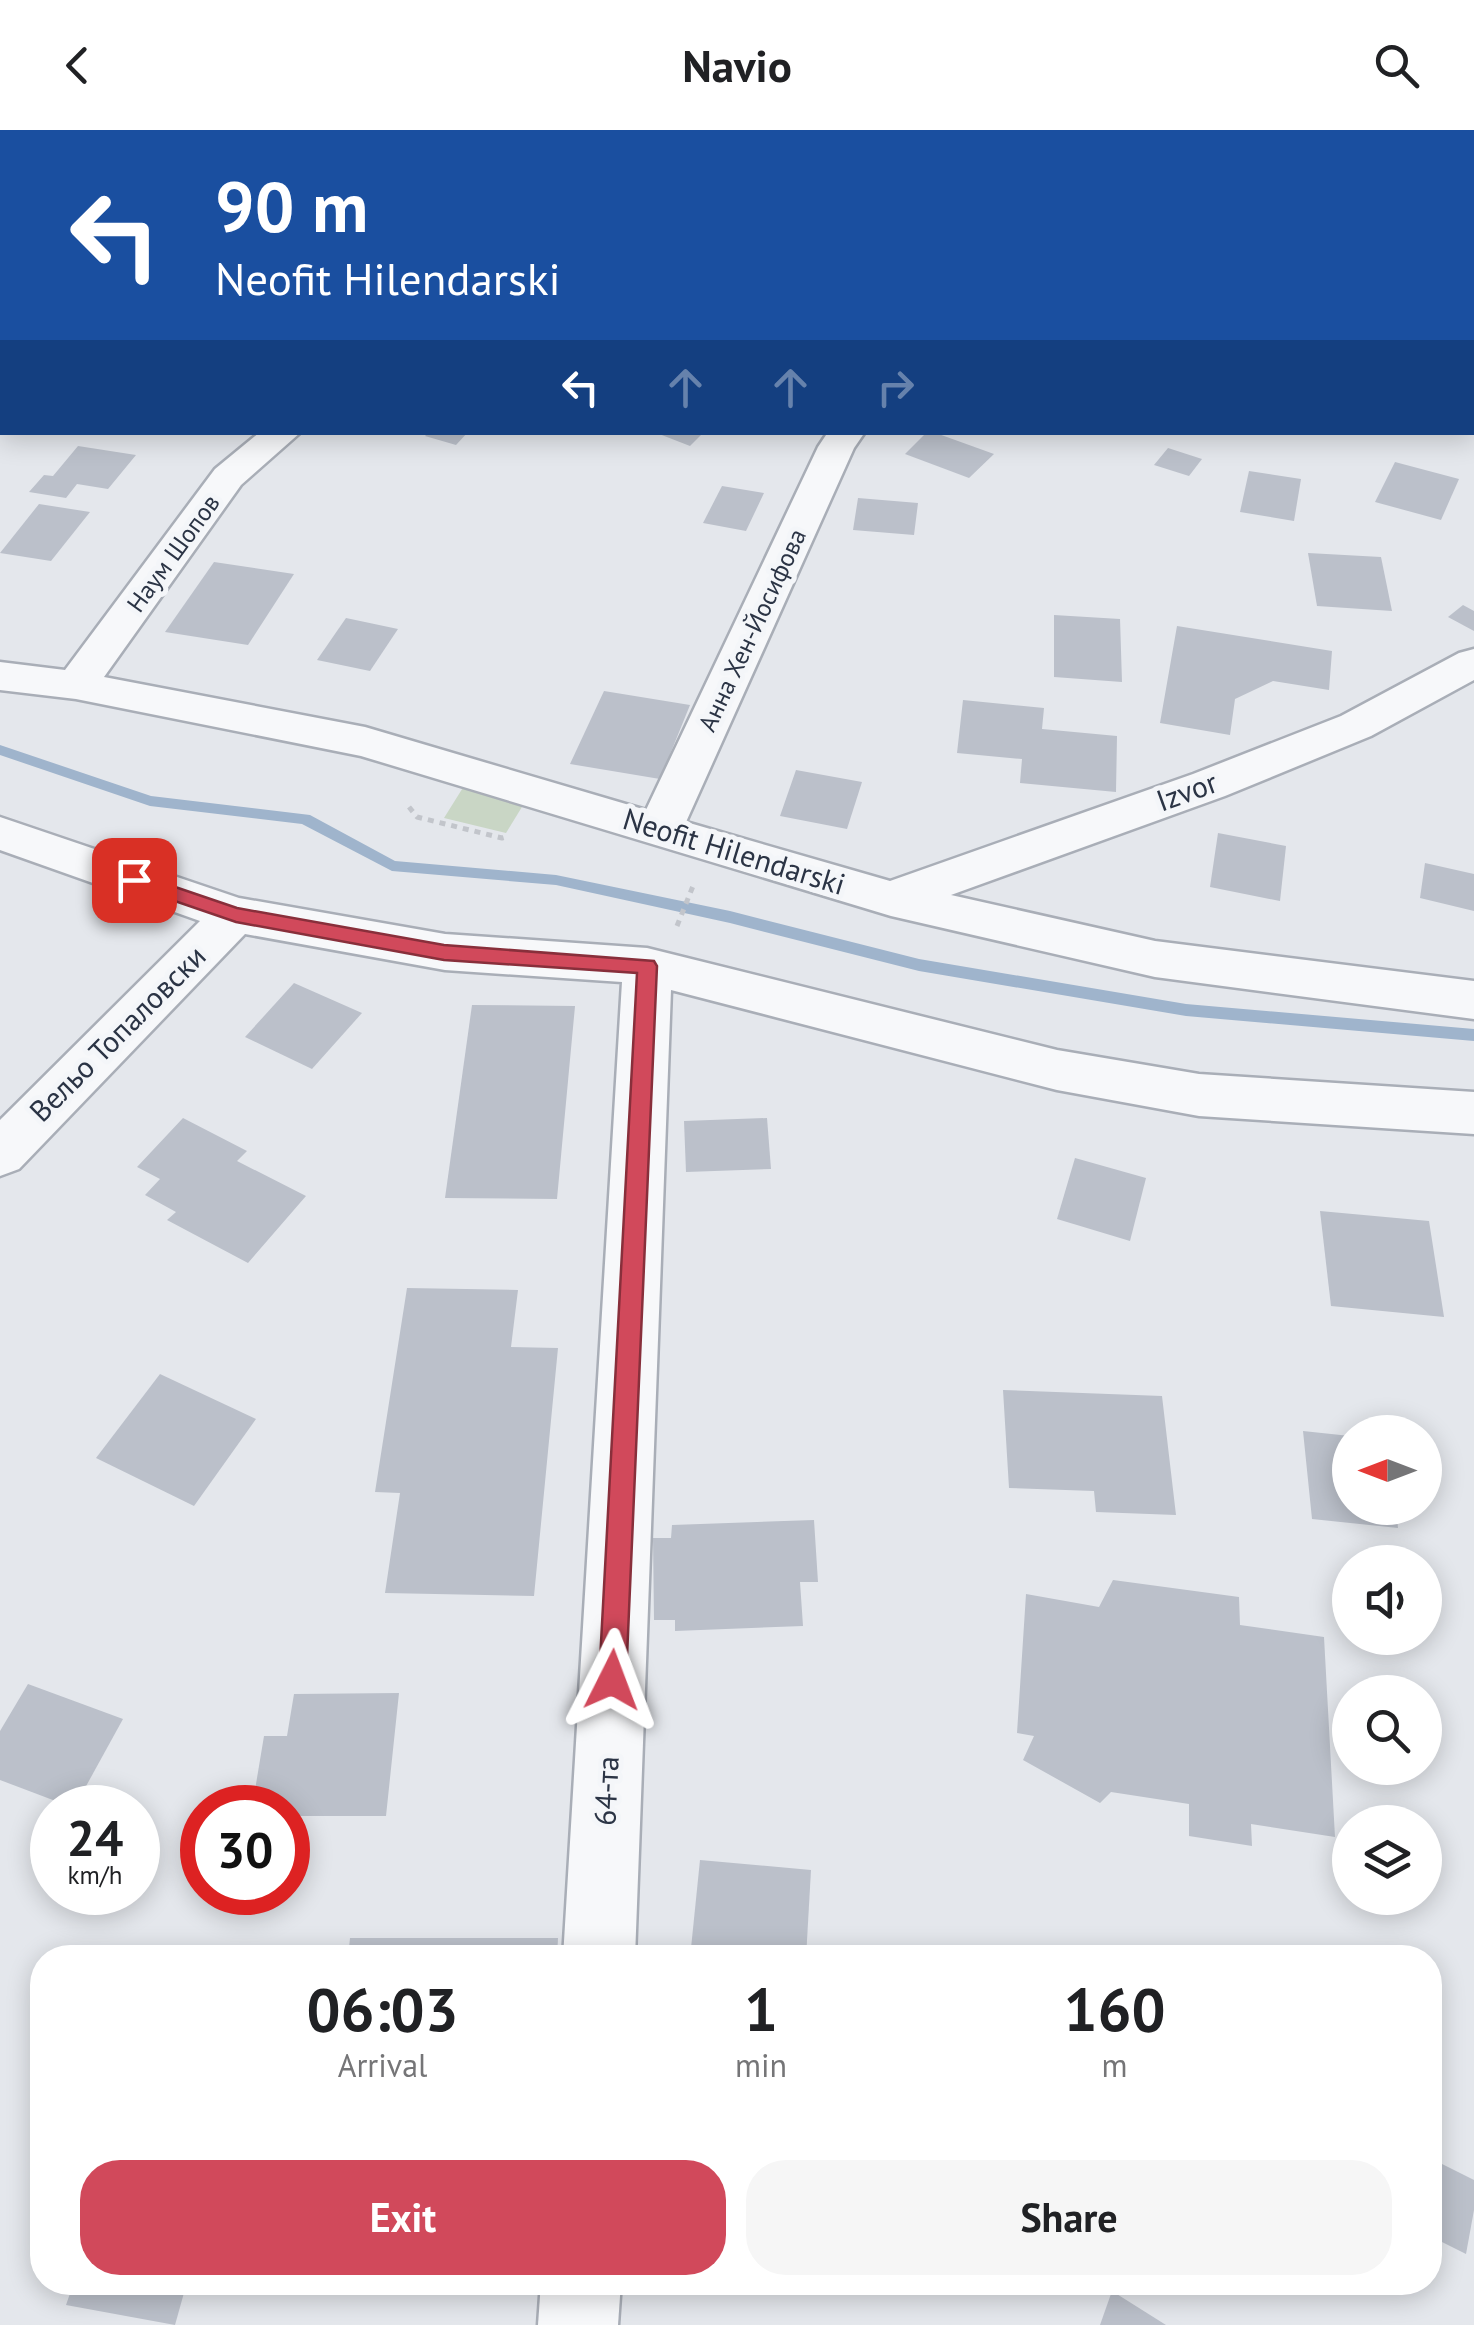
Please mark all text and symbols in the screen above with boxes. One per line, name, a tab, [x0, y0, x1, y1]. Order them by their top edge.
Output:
text: Navio	[682, 36, 792, 94]
icon: back	[50, 38, 105, 93]
icon: search	[1369, 38, 1424, 93]
text: 90 m	[215, 161, 368, 251]
icon: left	[50, 170, 180, 300]
text: Neofit Hilendarski	[215, 249, 561, 307]
icon: left	[553, 360, 608, 415]
icon: ahead	[658, 360, 713, 415]
icon: ahead	[763, 360, 818, 415]
icon: right	[868, 360, 923, 415]
street label: Наум Шопов	[119, 488, 227, 618]
street label: Анна Хен-Йосифова	[691, 523, 813, 737]
street label: Izvor	[1151, 762, 1222, 820]
street label: Neofit Hilendarski	[619, 798, 850, 903]
pin	[92, 838, 177, 923]
icon: arrive	[107, 853, 162, 908]
street label: Вельо Топаловски	[20, 936, 214, 1130]
north arrow	[1332, 1415, 1442, 1525]
map controls	[1332, 1415, 1442, 1915]
button: sound	[1332, 1545, 1442, 1655]
position arrow	[560, 1628, 664, 1732]
button: search	[1332, 1675, 1442, 1785]
street label: 64-та	[584, 1755, 627, 1827]
speed limit sign: 30	[180, 1785, 310, 1915]
text: 24	[67, 1805, 123, 1870]
button: layers	[1332, 1805, 1442, 1915]
text: km/h	[68, 1859, 122, 1891]
text: 06:03	[306, 1970, 459, 2048]
text: 1	[744, 1970, 778, 2048]
text: 160	[1064, 1970, 1166, 2048]
text: Arrival	[338, 2044, 427, 2086]
text: min	[735, 2044, 787, 2086]
text: m	[1102, 2044, 1128, 2086]
button: Exit	[80, 2160, 726, 2275]
button: Share	[746, 2160, 1392, 2275]

